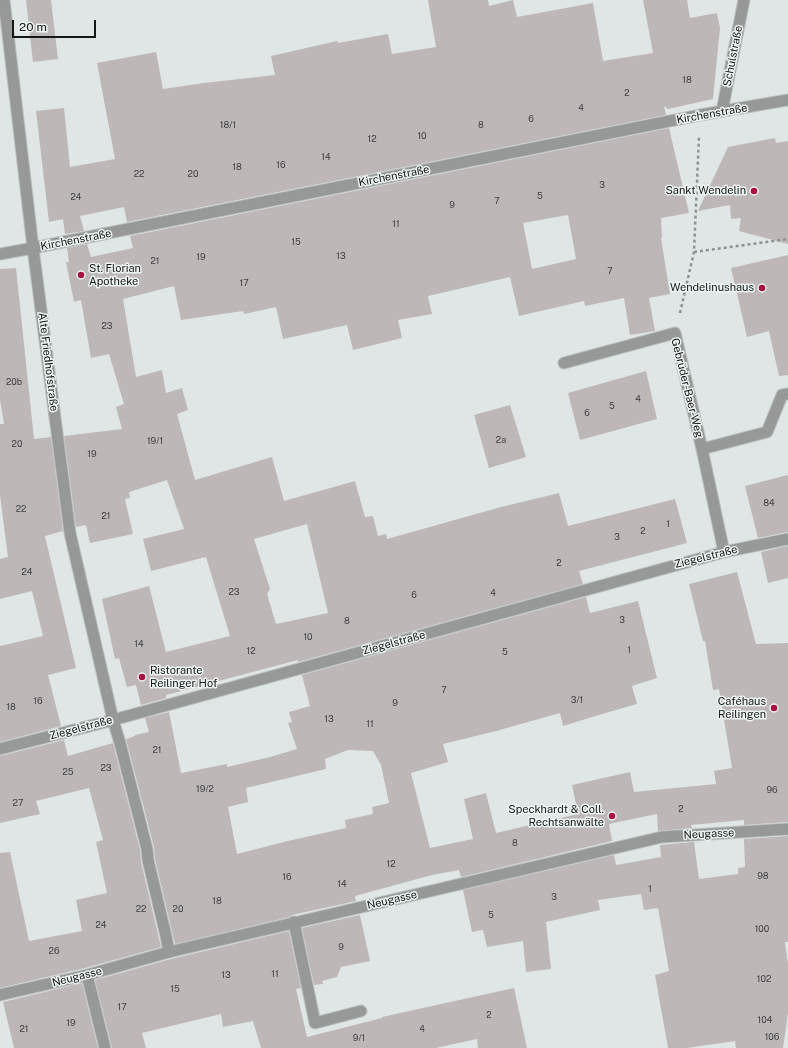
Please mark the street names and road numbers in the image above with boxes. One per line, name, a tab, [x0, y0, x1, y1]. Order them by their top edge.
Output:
street label: Schulstraße	[721, 24, 745, 88]
street label: Kirchenstraße	[675, 101, 749, 127]
street label: Kirchenstraße	[357, 163, 431, 189]
street label: Kirchenstraße	[39, 227, 113, 253]
street label: Alte Friedhofstraße	[35, 312, 61, 412]
street label: Gebrüder-Baer-Weg	[668, 337, 706, 439]
street label: Ziegelstraße	[673, 543, 739, 571]
street label: Ziegelstraße	[361, 628, 427, 658]
street label: Ziegelstraße	[48, 713, 114, 743]
street label: Neugasse	[683, 826, 735, 842]
street label: Neugasse	[366, 888, 418, 912]
street label: Neugasse	[51, 964, 103, 990]

